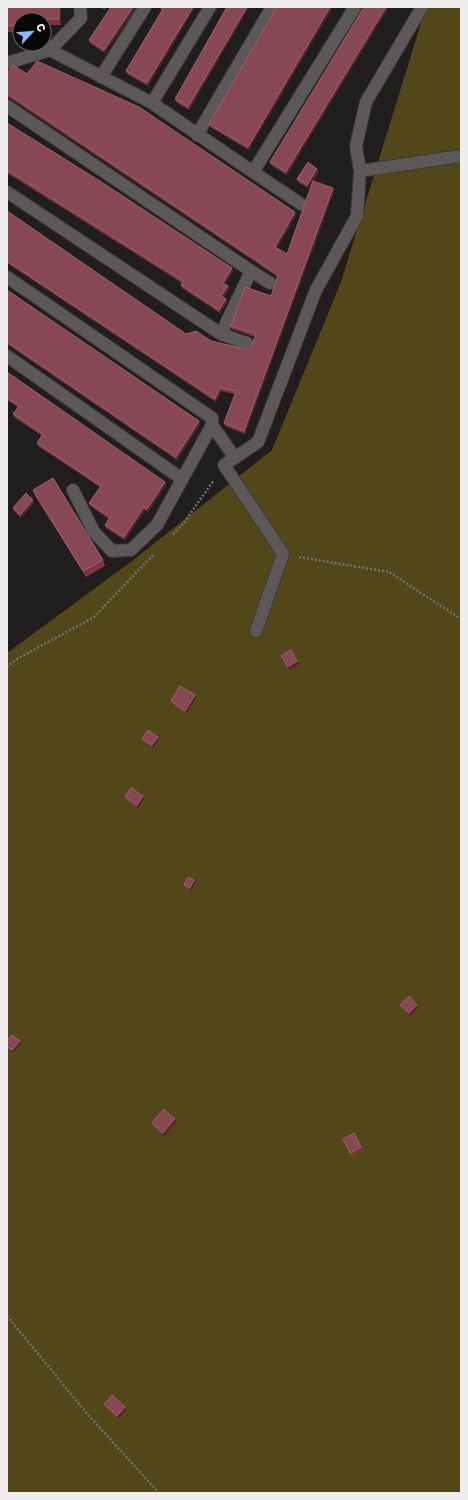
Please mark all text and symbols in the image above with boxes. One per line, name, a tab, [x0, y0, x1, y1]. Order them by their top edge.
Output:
north arrow	[12, 12, 52, 52]
text: С	[34, 21, 49, 34]

